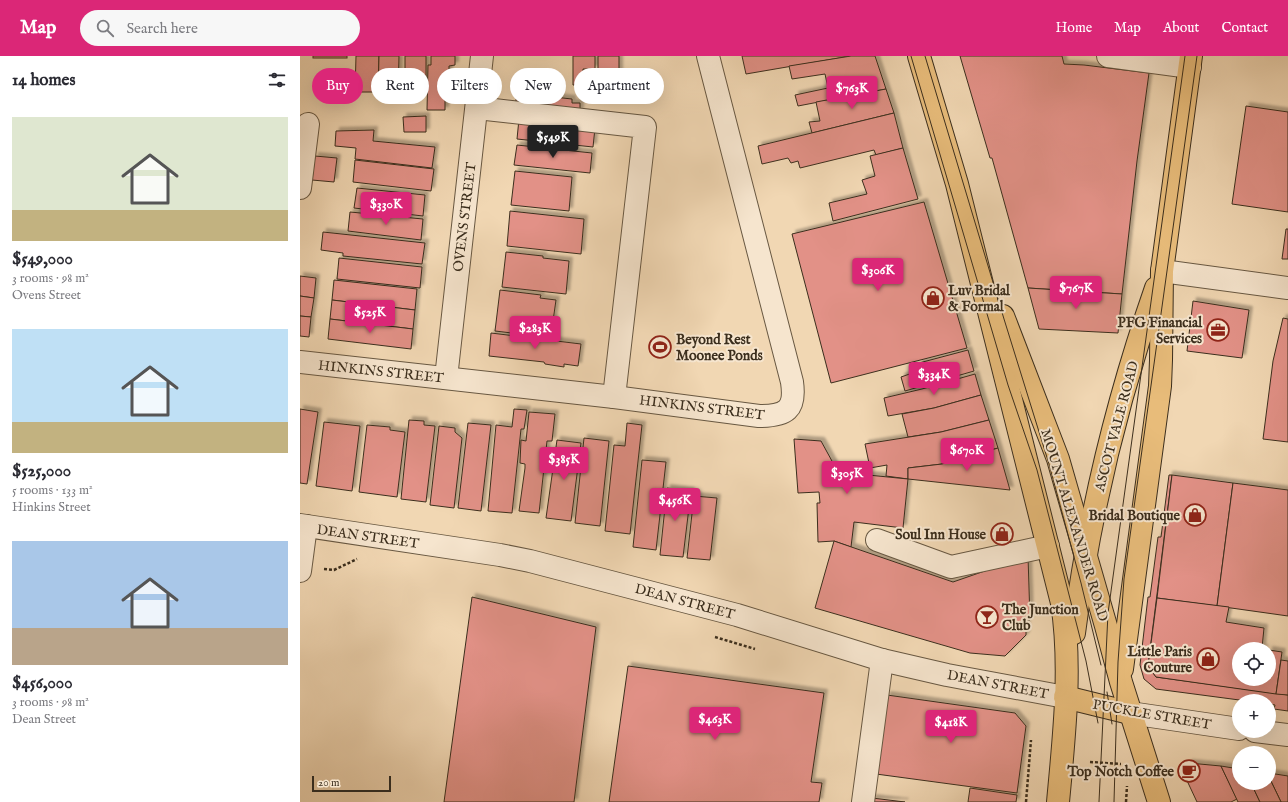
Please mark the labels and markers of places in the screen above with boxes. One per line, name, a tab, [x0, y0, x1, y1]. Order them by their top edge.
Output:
pin: $763K	[824, 76, 880, 110]
pin: $549K	[525, 125, 581, 159]
pin: $330K	[358, 192, 414, 226]
pin: $306K	[850, 258, 906, 292]
pin: $767K	[1048, 276, 1104, 310]
place label: Luv Bridal & Formal	[948, 282, 1011, 316]
shop icon: Luv Bridal & Formal	[920, 285, 946, 311]
pin: $525K	[342, 300, 398, 334]
place label: PFG Financial Services	[1118, 314, 1203, 348]
pin: $283K	[507, 316, 563, 350]
office icon: PFG Financial Services	[1205, 317, 1231, 343]
place label: Beyond Rest Moonee Ponds	[676, 331, 763, 365]
sports icon: Beyond Rest Moonee Ponds	[647, 334, 673, 360]
pin: $334K	[906, 362, 962, 396]
pin: $670K	[939, 438, 995, 472]
pin: $385K	[536, 447, 592, 481]
pin: $305K	[819, 461, 875, 495]
pin: $456K	[647, 488, 703, 522]
shop icon: Bridal Boutique	[1182, 502, 1208, 528]
place label: Bridal Boutique	[1088, 507, 1181, 525]
shop icon: Soul Inn House	[989, 521, 1015, 547]
place label: Soul Inn House	[895, 526, 987, 544]
place label: The Junction Club	[1001, 601, 1079, 635]
bar icon: The Junction Club	[974, 604, 1000, 630]
place label: Little Paris Couture	[1128, 643, 1193, 677]
shop icon: Little Paris Couture	[1195, 646, 1221, 672]
pin: $463K	[687, 707, 743, 741]
pin: $418K	[923, 710, 979, 744]
cafe icon: Top Notch Coffee	[1176, 758, 1202, 784]
place label: Top Notch Coffee	[1067, 763, 1175, 781]

